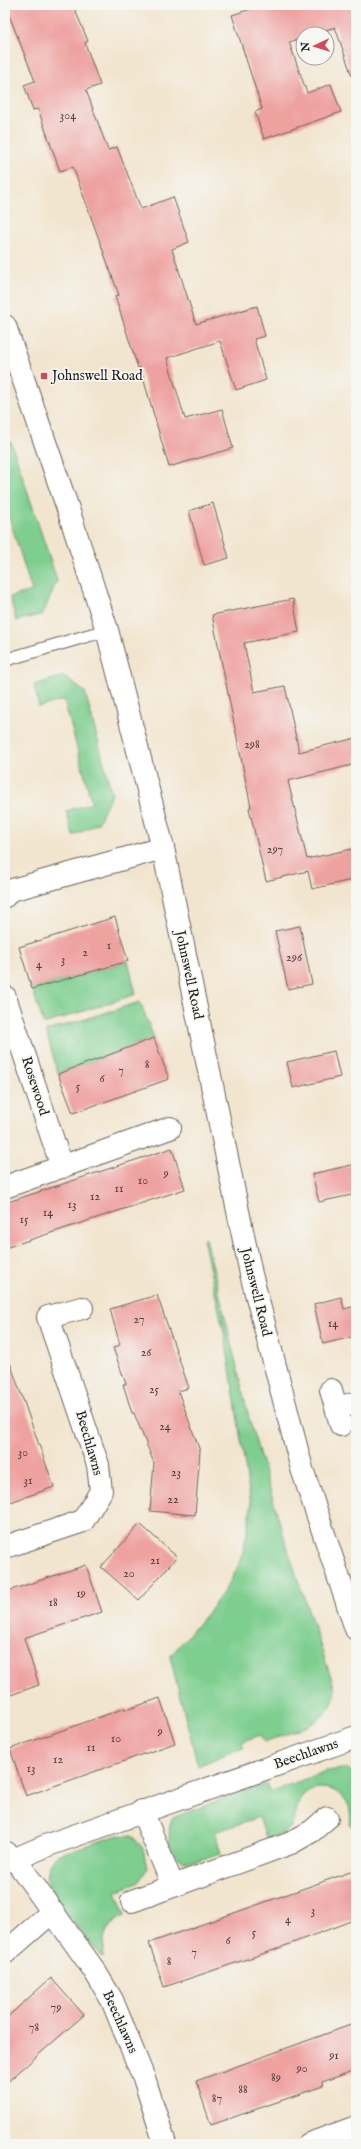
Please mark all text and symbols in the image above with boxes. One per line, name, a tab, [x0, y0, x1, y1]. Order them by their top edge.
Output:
north arrow	[295, 26, 335, 66]
text: N	[299, 41, 313, 53]
house number: 304	[60, 108, 76, 123]
place label: Johnswell Road	[50, 367, 143, 385]
marker: Johnswell Road	[39, 371, 49, 381]
house number: 298	[244, 737, 260, 752]
house number: 297	[267, 842, 283, 857]
street label: Johnswell Road	[170, 927, 207, 1022]
house number: 1	[107, 938, 111, 953]
house number: 2	[82, 945, 88, 960]
house number: 296	[286, 950, 303, 965]
house number: 3	[61, 952, 65, 967]
house number: 4	[36, 957, 42, 972]
street label: Rosewood	[17, 1054, 53, 1118]
house number: 8	[145, 1057, 150, 1072]
house number: 7	[118, 1063, 124, 1078]
house number: 6	[99, 1071, 105, 1086]
house number: 5	[76, 1079, 81, 1094]
house number: 9	[162, 1166, 169, 1181]
house number: 10	[138, 1173, 148, 1188]
house number: 11	[115, 1181, 123, 1196]
house number: 12	[90, 1189, 100, 1204]
house number: 13	[68, 1197, 76, 1212]
house number: 14	[43, 1205, 53, 1220]
house number: 15	[20, 1212, 29, 1227]
street label: Johnswell Road	[236, 1244, 276, 1339]
house number: 27	[133, 1312, 145, 1327]
house number: 14	[328, 1316, 338, 1331]
house number: 26	[141, 1345, 152, 1360]
house number: 25	[149, 1382, 160, 1397]
street label: Beechlawns	[71, 1408, 107, 1478]
house number: 24	[159, 1419, 171, 1434]
house number: 30	[18, 1445, 28, 1460]
house number: 23	[171, 1465, 181, 1480]
house number: 31	[24, 1473, 32, 1488]
house number: 22	[167, 1492, 179, 1507]
house number: 21	[150, 1553, 160, 1568]
house number: 20	[123, 1566, 135, 1581]
house number: 19	[76, 1586, 86, 1601]
house number: 18	[48, 1595, 58, 1610]
house number: 9	[156, 1724, 163, 1739]
house number: 10	[111, 1731, 121, 1746]
street label: Beechlawns	[271, 1735, 341, 1773]
house number: 11	[87, 1740, 95, 1755]
house number: 12	[53, 1752, 63, 1767]
house number: 13	[27, 1761, 35, 1776]
house number: 3	[311, 1903, 315, 1918]
house number: 4	[285, 1912, 291, 1927]
house number: 5	[252, 1925, 257, 1940]
house number: 6	[225, 1933, 231, 1948]
house number: 7	[191, 1945, 197, 1960]
house number: 8	[167, 1954, 172, 1969]
street label: Beechlawns	[98, 1988, 142, 2056]
house number: 79	[51, 2000, 61, 2015]
house number: 78	[29, 2020, 39, 2035]
house number: 91	[328, 2048, 339, 2063]
house number: 90	[295, 2061, 308, 2076]
house number: 89	[271, 2070, 281, 2085]
house number: 88	[238, 2082, 248, 2097]
house number: 87	[212, 2091, 222, 2106]

